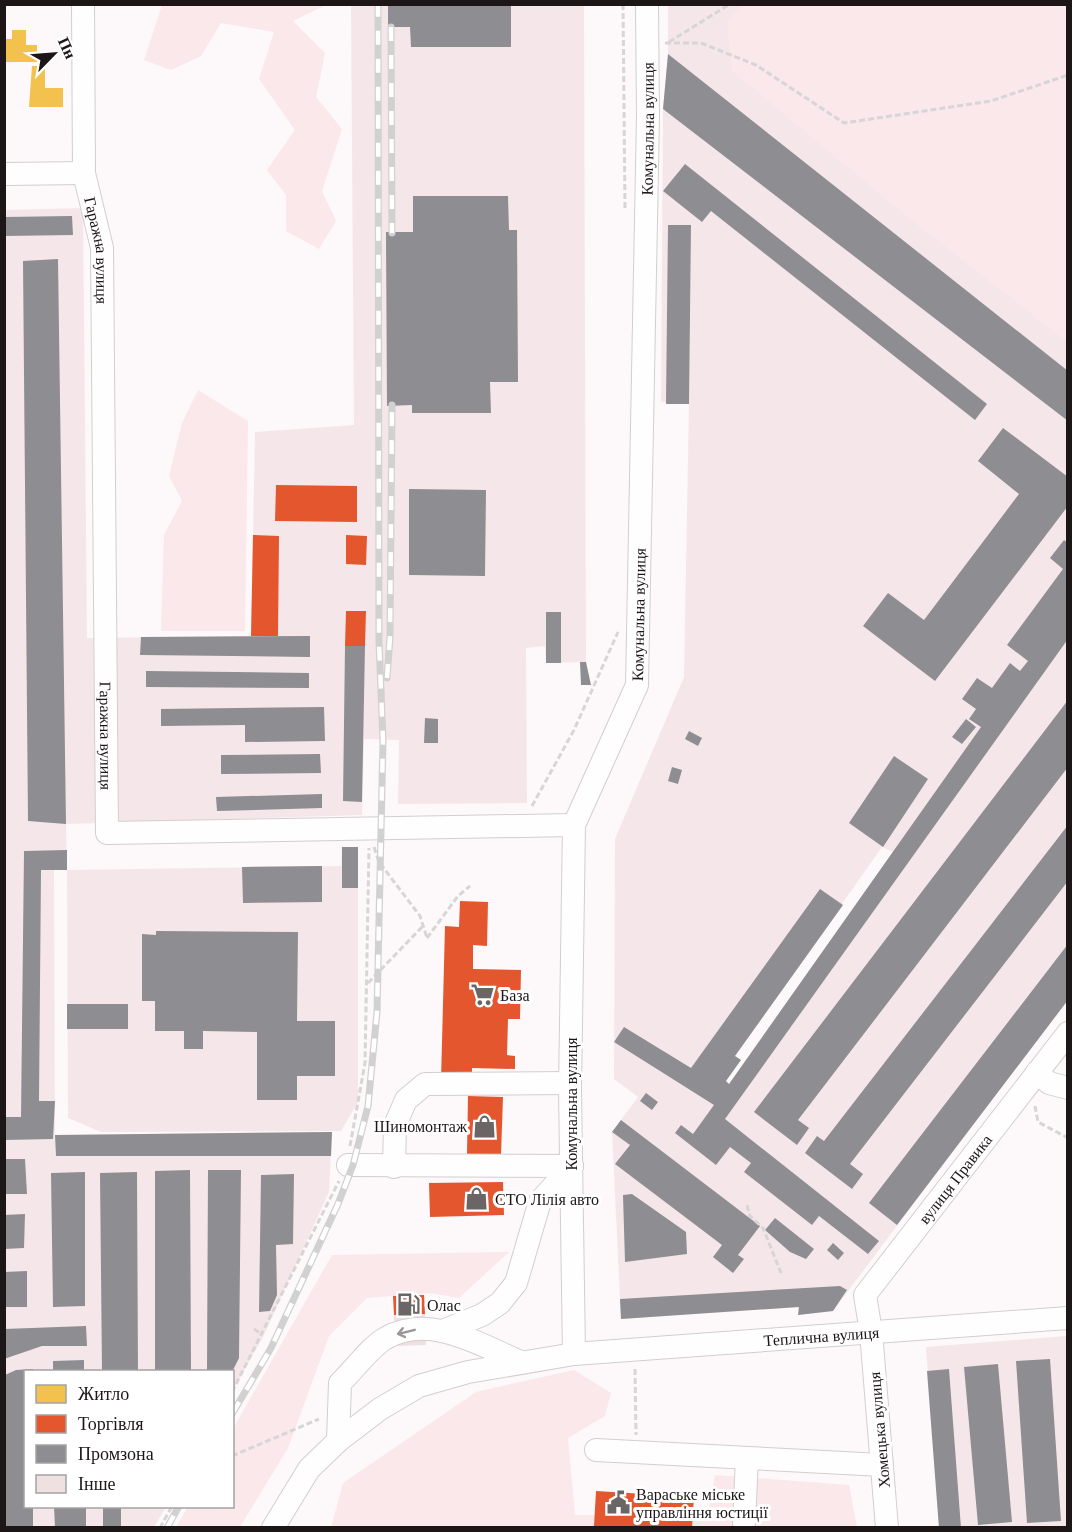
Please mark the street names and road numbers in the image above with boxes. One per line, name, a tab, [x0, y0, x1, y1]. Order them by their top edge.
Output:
street label: Комунальна вулиця	[638, 61, 658, 195]
street label: Гаражна вулиця	[81, 195, 110, 305]
street label: Комунальна вулиця	[629, 547, 650, 681]
street label: Гаражна вулиця	[96, 681, 115, 791]
street label: Комунальна вулиця	[563, 1037, 581, 1171]
street label: вулиця Правика	[915, 1131, 995, 1227]
street label: Теплична вулиця	[763, 1324, 880, 1349]
street label: Хомецька вулиця	[866, 1370, 894, 1489]

